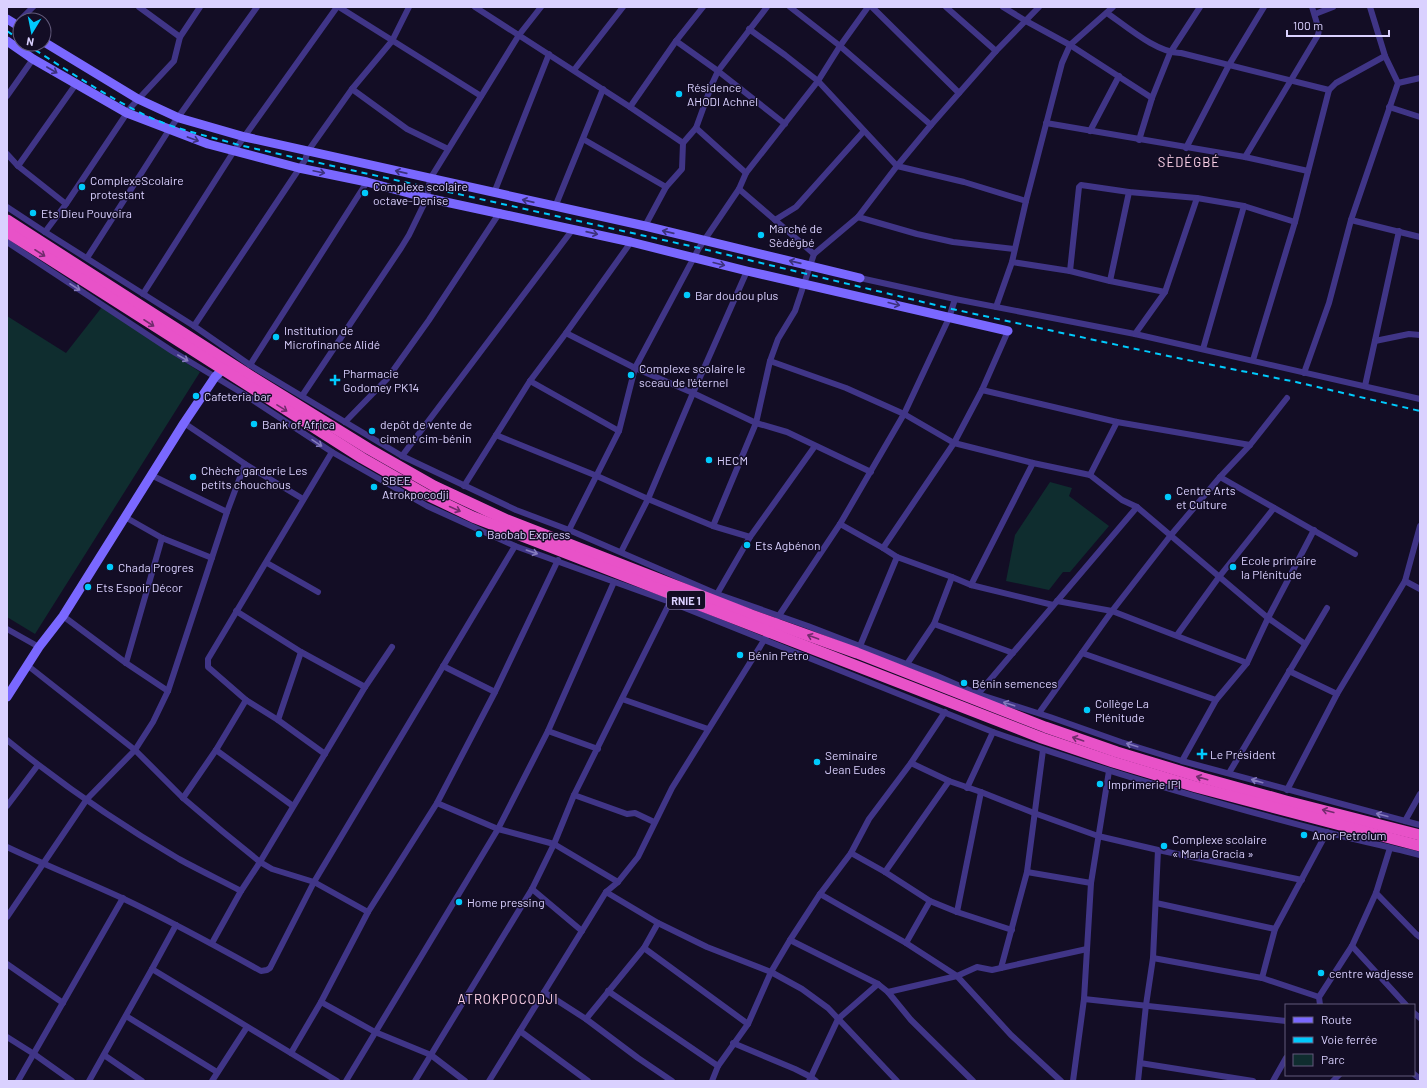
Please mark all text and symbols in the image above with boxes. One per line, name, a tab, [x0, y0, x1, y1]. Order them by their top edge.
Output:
north arrow	[12, 12, 52, 52]
scale bar	[1287, 12, 1389, 38]
text: 100 m	[1293, 18, 1323, 32]
text: N	[25, 35, 35, 49]
one-way arrow	[46, 66, 58, 74]
place label: Résidence AHODI Achnel	[687, 80, 758, 108]
marker: Résidence AHODI Achnel	[674, 89, 684, 99]
one-way arrow	[187, 136, 199, 144]
district label: SÈDÉGBÉ	[1158, 154, 1220, 170]
one-way arrow	[395, 168, 408, 176]
one-way arrow	[312, 169, 325, 177]
place label: ComplexeScolaire protestant	[90, 173, 184, 201]
place label: Complexe scolaire octave-Denise	[373, 179, 468, 207]
marker: ComplexeScolaire protestant	[77, 182, 87, 192]
marker: Complexe scolaire octave-Denise	[360, 188, 370, 198]
one-way arrow	[522, 197, 535, 204]
place label: Ets Dieu Pouvoira	[41, 206, 132, 220]
marker: Ets Dieu Pouvoira	[28, 208, 38, 218]
place label: Marché de Sèdégbé	[769, 221, 822, 249]
one-way arrow	[662, 228, 675, 235]
one-way arrow	[585, 229, 598, 237]
marker: Marché de Sèdégbé	[756, 230, 766, 240]
one-way arrow	[34, 249, 46, 257]
one-way arrow	[789, 258, 802, 265]
one-way arrow	[712, 260, 725, 268]
one-way arrow	[69, 283, 80, 291]
place label: Bar doudou plus	[695, 288, 779, 302]
marker: Bar doudou plus	[682, 290, 692, 300]
one-way arrow	[887, 301, 900, 309]
one-way arrow	[143, 319, 154, 327]
place label: Institution de Microfinance Alidé	[284, 323, 380, 351]
marker: Institution de Microfinance Alidé	[271, 332, 281, 342]
one-way arrow	[178, 354, 189, 362]
place label: Complexe scolaire le sceau de l'éternel	[639, 361, 745, 389]
place label: Pharmacie Godomey PK14	[343, 366, 419, 394]
marker: Complexe scolaire le sceau de l'éternel	[626, 370, 636, 380]
marker: Pharmacie Godomey PK14	[330, 375, 340, 385]
place label: Cafeteria bar	[204, 389, 272, 403]
marker: Cafeteria bar	[191, 391, 201, 401]
one-way arrow	[277, 404, 288, 412]
place label: Bank of Africa	[262, 417, 335, 431]
place label: depôt de vente de ciment cim-bénin	[380, 417, 472, 445]
marker: Bank of Africa	[249, 419, 259, 429]
marker: depôt de vente de ciment cim-bénin	[367, 426, 377, 436]
one-way arrow	[311, 439, 322, 447]
place label: HECM	[717, 453, 748, 467]
marker: HECM	[704, 455, 714, 465]
place label: Chèche garderie Les petits chouchous	[201, 463, 308, 491]
marker: Chèche garderie Les petits chouchous	[188, 472, 198, 482]
place label: SBEE Atrokpocodji	[382, 473, 449, 501]
marker: SBEE Atrokpocodji	[369, 482, 379, 492]
place label: Centre Arts et Culture	[1176, 483, 1236, 511]
marker: Centre Arts et Culture	[1163, 492, 1173, 502]
one-way arrow	[448, 506, 460, 513]
place label: Baobab Express	[487, 527, 571, 541]
marker: Baobab Express	[474, 529, 484, 539]
place label: Ets Agbénon	[755, 538, 821, 552]
marker: Ets Agbénon	[742, 540, 752, 550]
one-way arrow	[526, 548, 538, 556]
place label: Ecole primaire la Plénitude	[1241, 553, 1316, 581]
place label: Chada Progres	[118, 560, 194, 574]
marker: Chada Progres	[105, 562, 115, 572]
marker: Ecole primaire la Plénitude	[1228, 562, 1238, 572]
place label: Ets Espoir Décor	[96, 580, 183, 594]
marker: Ets Espoir Décor	[83, 582, 93, 592]
road number: RNIE 1	[667, 591, 705, 609]
one-way arrow	[808, 633, 820, 641]
place label: Bénin Petro	[748, 648, 809, 662]
marker: Bénin Petro	[735, 650, 745, 660]
place label: Bénin semences	[972, 676, 1058, 690]
marker: Bénin semences	[959, 678, 969, 688]
place label: Collège La Plénitude	[1095, 696, 1149, 724]
one-way arrow	[1003, 699, 1015, 707]
marker: Collège La Plénitude	[1082, 705, 1092, 715]
one-way arrow	[1073, 734, 1085, 742]
one-way arrow	[1125, 741, 1138, 748]
place label: Le Président	[1210, 747, 1276, 761]
place label: Seminaire Jean Eudes	[825, 748, 886, 776]
marker: Le Président	[1197, 749, 1207, 759]
marker: Seminaire Jean Eudes	[812, 757, 822, 767]
one-way arrow	[1196, 774, 1209, 781]
place label: Imprimerie IPI	[1108, 777, 1181, 791]
one-way arrow	[1250, 777, 1263, 784]
marker: Imprimerie IPI	[1095, 779, 1105, 789]
one-way arrow	[1322, 807, 1335, 815]
one-way arrow	[1376, 811, 1389, 818]
place label: Anor Petrolum	[1312, 828, 1387, 842]
marker: Anor Petrolum	[1299, 830, 1309, 840]
place label: Complexe scolaire « Maria Gracia »	[1172, 832, 1267, 860]
marker: Complexe scolaire « Maria Gracia »	[1159, 841, 1169, 851]
place label: Home pressing	[467, 895, 545, 909]
marker: Home pressing	[454, 897, 464, 907]
place label: centre wadjesse	[1329, 966, 1414, 980]
marker: centre wadjesse	[1316, 968, 1326, 978]
district label: ATROKPOCODJI	[457, 991, 559, 1007]
legend	[1285, 1004, 1415, 1076]
text: Route	[1321, 1012, 1352, 1026]
text: Voie ferrée	[1321, 1032, 1377, 1046]
text: Parc	[1321, 1052, 1345, 1066]

